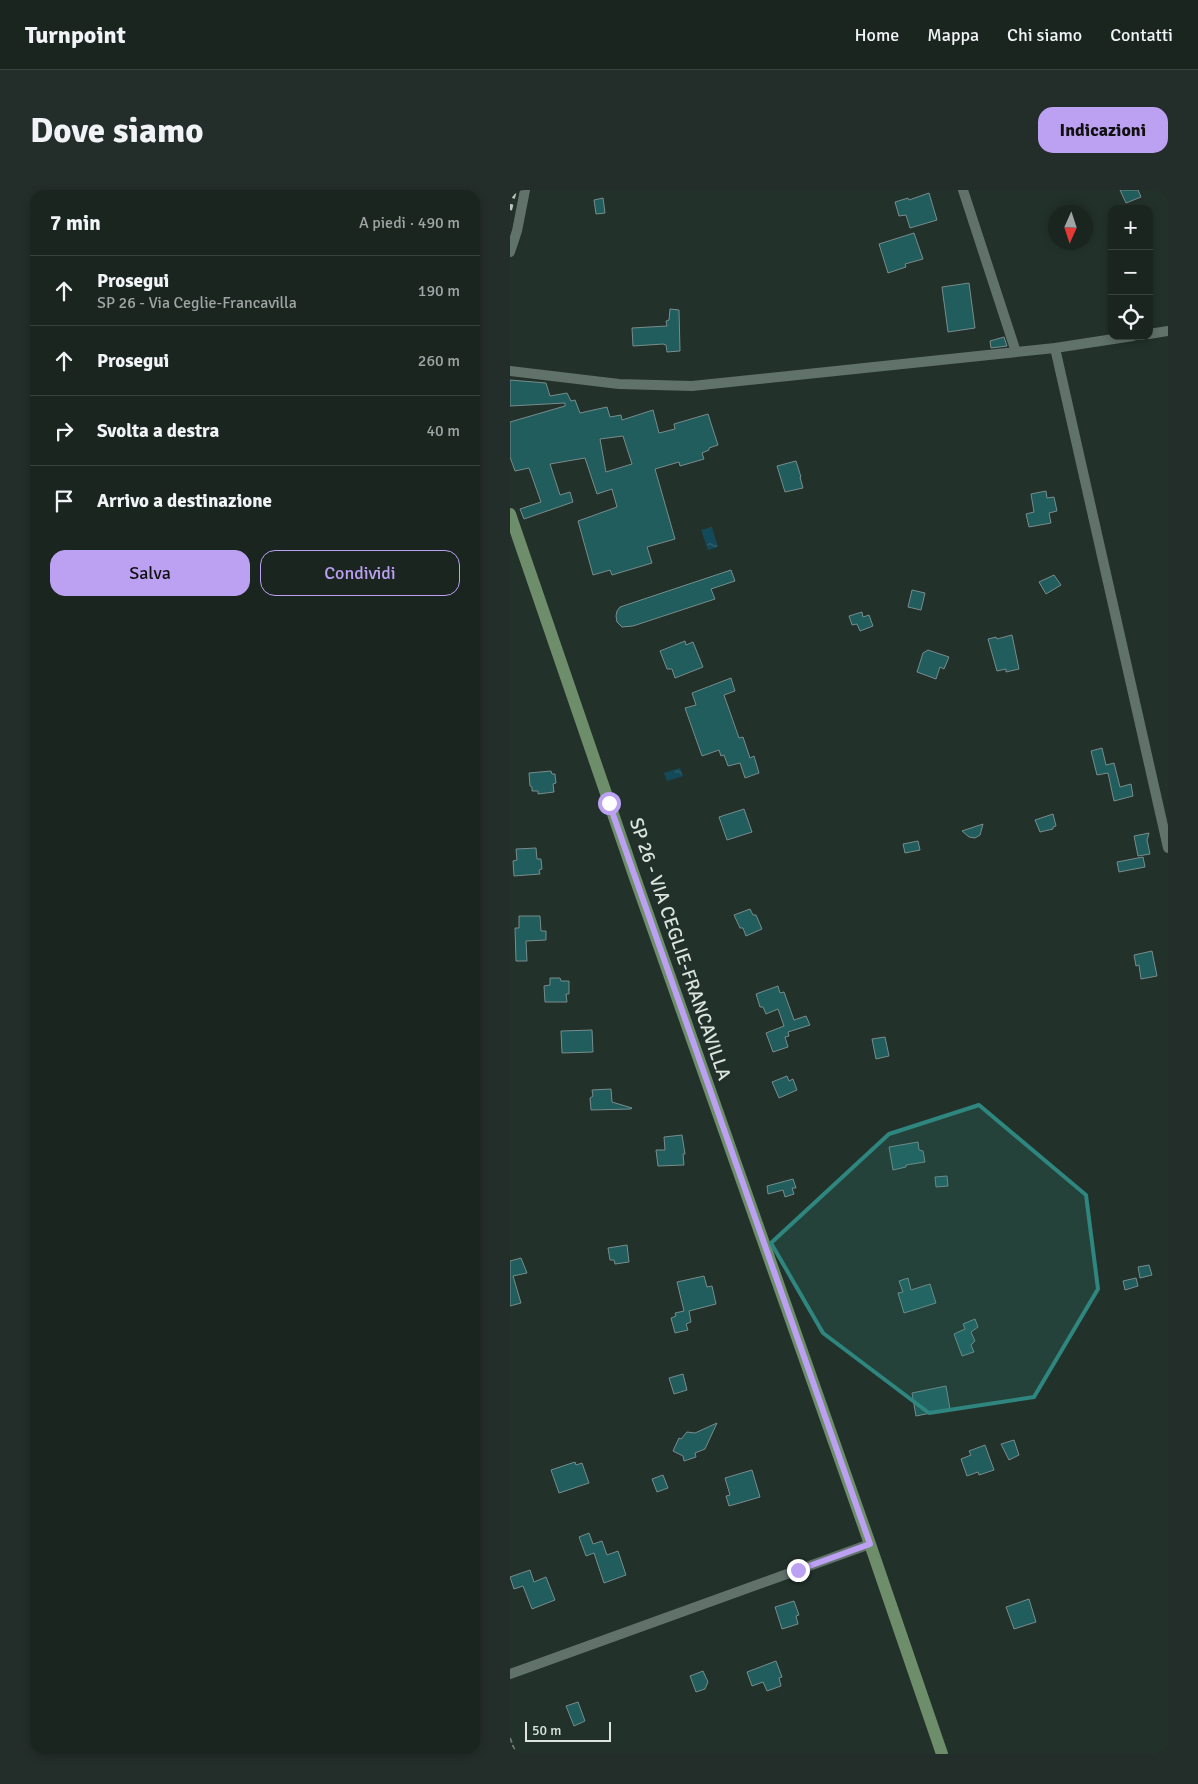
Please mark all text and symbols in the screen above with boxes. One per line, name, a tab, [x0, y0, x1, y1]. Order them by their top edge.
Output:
text: Turnpoint	[25, 20, 126, 50]
text: Home	[854, 24, 899, 46]
text: Mappa	[927, 24, 979, 46]
text: Chi siamo	[1007, 24, 1082, 46]
text: Contatti	[1110, 24, 1173, 46]
button: Indicazioni	[1038, 107, 1168, 153]
text: Dove siamo	[30, 109, 204, 152]
north arrow	[1048, 205, 1093, 250]
map controls	[1108, 205, 1153, 340]
button: +	[1108, 205, 1153, 250]
text: 7 min	[50, 210, 101, 236]
text: A piedi · 490 m	[359, 213, 460, 233]
button: −	[1108, 250, 1153, 295]
text: Prosegui	[97, 269, 169, 293]
icon: ahead	[50, 277, 78, 305]
text: 190 m	[418, 281, 460, 301]
text: SP 26 - Via Ceglie-Francavilla	[97, 293, 297, 313]
button: locate	[1108, 295, 1153, 340]
icon: ahead	[50, 347, 78, 375]
text: Prosegui	[97, 349, 169, 373]
text: 260 m	[418, 351, 460, 371]
icon: right	[50, 417, 78, 445]
text: Svolta a destra	[97, 419, 219, 443]
text: 40 m	[426, 421, 460, 441]
icon: arrive	[50, 487, 78, 515]
text: Arrivo a destinazione	[97, 489, 272, 513]
button: Salva	[50, 550, 250, 596]
button: Condividi	[260, 550, 460, 596]
route start	[598, 792, 621, 815]
street label: SP 26 - VIA CEGLIE-FRANCAVILLA	[624, 815, 736, 1084]
route end	[787, 1559, 810, 1582]
scale bar	[525, 1719, 611, 1742]
text: 50 m	[532, 1722, 561, 1739]

